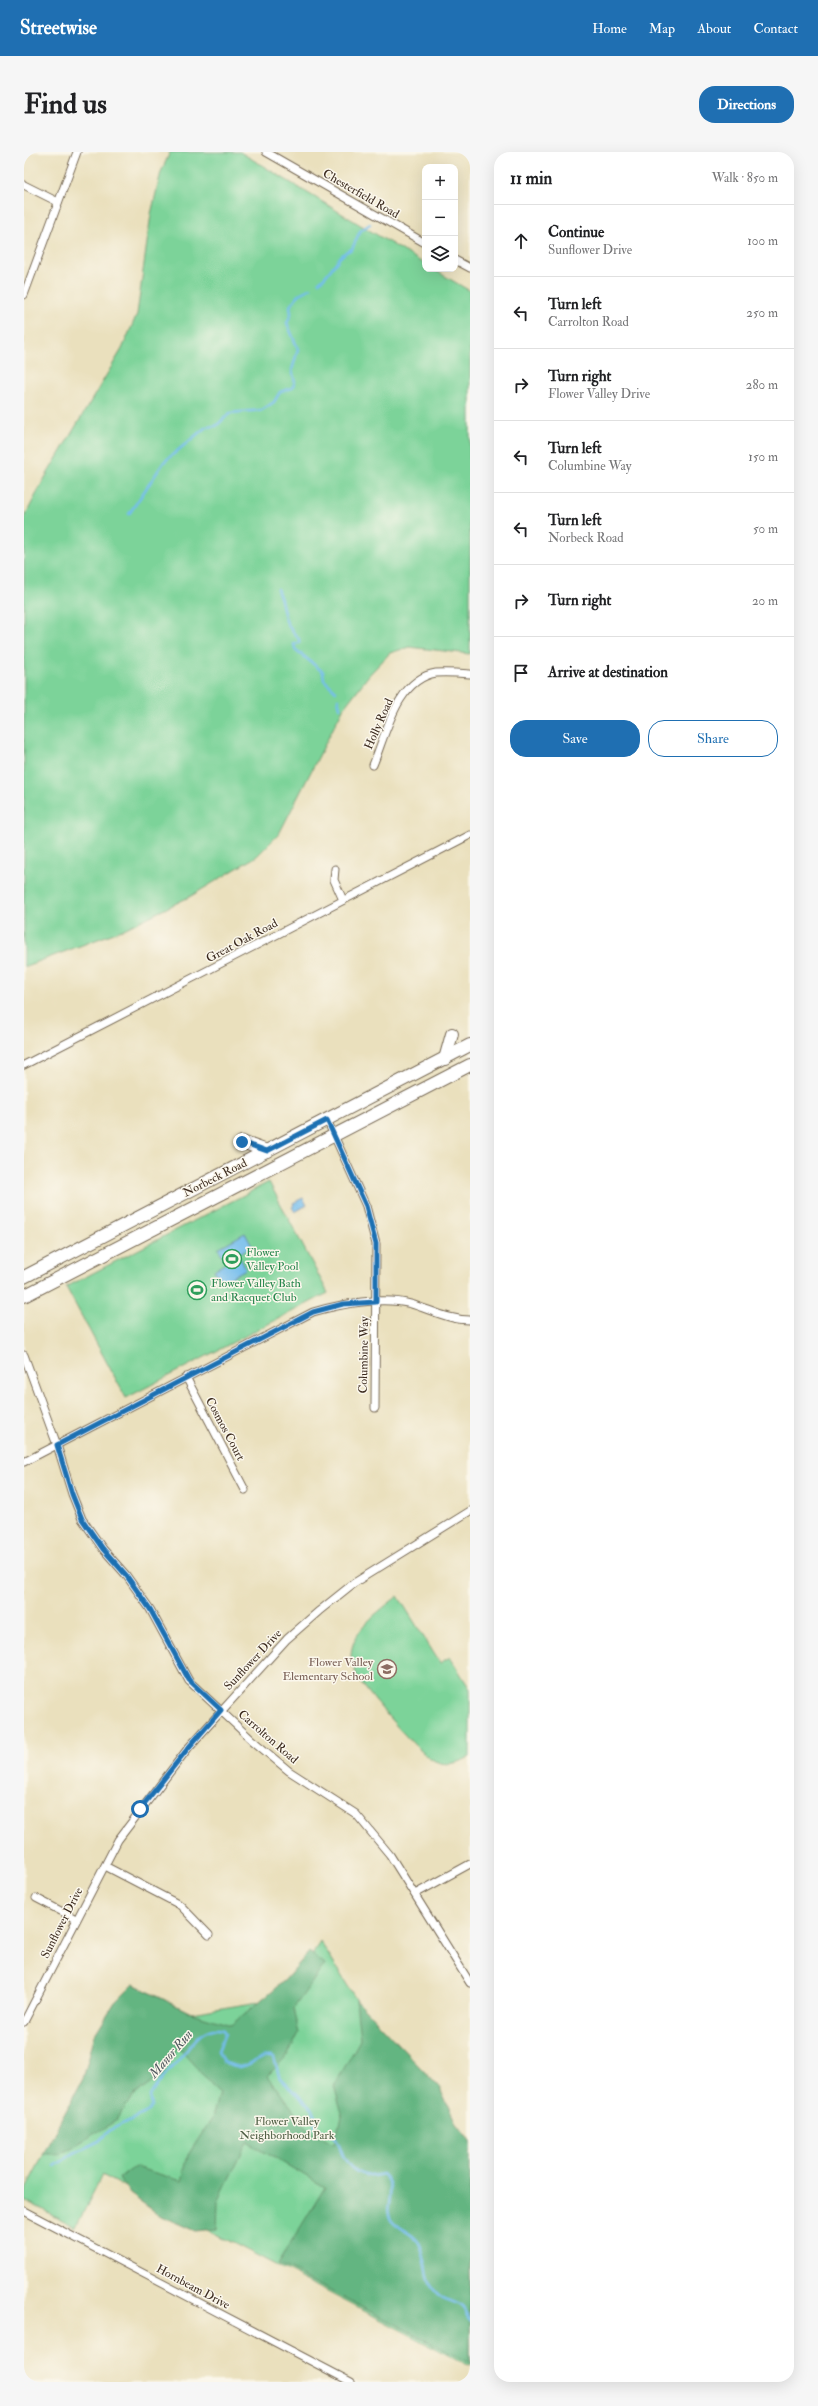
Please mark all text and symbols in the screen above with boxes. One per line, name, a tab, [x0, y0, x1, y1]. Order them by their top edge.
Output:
text: Streetwise	[20, 16, 97, 40]
text: Home	[592, 20, 627, 37]
text: Map	[649, 20, 675, 37]
text: About	[697, 20, 731, 37]
text: Contact	[753, 20, 798, 37]
button: Directions	[699, 86, 794, 123]
text: Find us	[24, 87, 107, 122]
map controls	[422, 164, 458, 272]
button: +	[422, 164, 458, 200]
street label: Chesterfield Road	[320, 166, 402, 222]
text: 11 min	[510, 168, 552, 189]
text: Walk · 850 m	[712, 170, 778, 186]
button: −	[422, 200, 458, 236]
text: Continue	[548, 223, 604, 242]
icon: ahead	[510, 230, 532, 252]
text: 100 m	[747, 233, 778, 249]
button: layers	[422, 236, 458, 272]
text: Sunflower Drive	[548, 242, 632, 258]
text: Turn left	[548, 295, 602, 314]
icon: left	[510, 302, 532, 324]
text: 250 m	[746, 305, 778, 321]
text: Carrolton Road	[548, 314, 629, 330]
text: Turn right	[548, 367, 611, 386]
icon: right	[510, 374, 532, 396]
text: 280 m	[746, 377, 778, 393]
text: Flower Valley Drive	[548, 386, 650, 402]
text: Turn left	[548, 439, 602, 458]
icon: left	[510, 446, 532, 468]
text: 150 m	[748, 449, 778, 465]
text: Columbine Way	[548, 458, 631, 474]
text: Turn left	[548, 511, 602, 530]
icon: left	[510, 518, 532, 540]
text: 50 m	[753, 521, 778, 537]
text: Norbeck Road	[548, 530, 624, 546]
icon: right	[510, 590, 532, 612]
text: Turn right	[548, 591, 611, 610]
text: 20 m	[752, 593, 778, 609]
icon: arrive	[510, 662, 532, 684]
text: Arrive at destination	[548, 663, 668, 682]
street label: Holly Road	[361, 696, 397, 752]
button: Save	[510, 720, 640, 757]
button: Share	[648, 720, 778, 757]
street label: Great Oak Road	[204, 916, 280, 966]
route end	[233, 1133, 251, 1151]
street label: Norbeck Road	[180, 1155, 250, 1201]
place label: Flower Valley Pool	[246, 1245, 299, 1274]
sports icon: Flower Valley Pool	[221, 1248, 243, 1270]
place label: Flower Valley Bath and Racquet Club	[211, 1276, 302, 1305]
sports icon: Flower Valley Bath and Racquet Club	[186, 1279, 208, 1301]
street label: Columbine Way	[356, 1316, 372, 1394]
street label: Cosmos Court	[202, 1395, 248, 1463]
street label: Sunflower Drive	[221, 1626, 285, 1694]
place label: Flower Valley Elementary School	[282, 1655, 374, 1684]
school or university icon: Flower Valley Elementary School	[376, 1658, 398, 1680]
street label: Carrolton Road	[235, 1707, 301, 1767]
route start	[131, 1800, 149, 1818]
street label: Sunflower Drive	[38, 1885, 86, 1961]
water label: Manor Run	[145, 2027, 196, 2082]
park label: Flower Valley Neighborhood Park	[239, 2114, 335, 2143]
street label: Hornbeam Drive	[154, 2261, 232, 2313]

